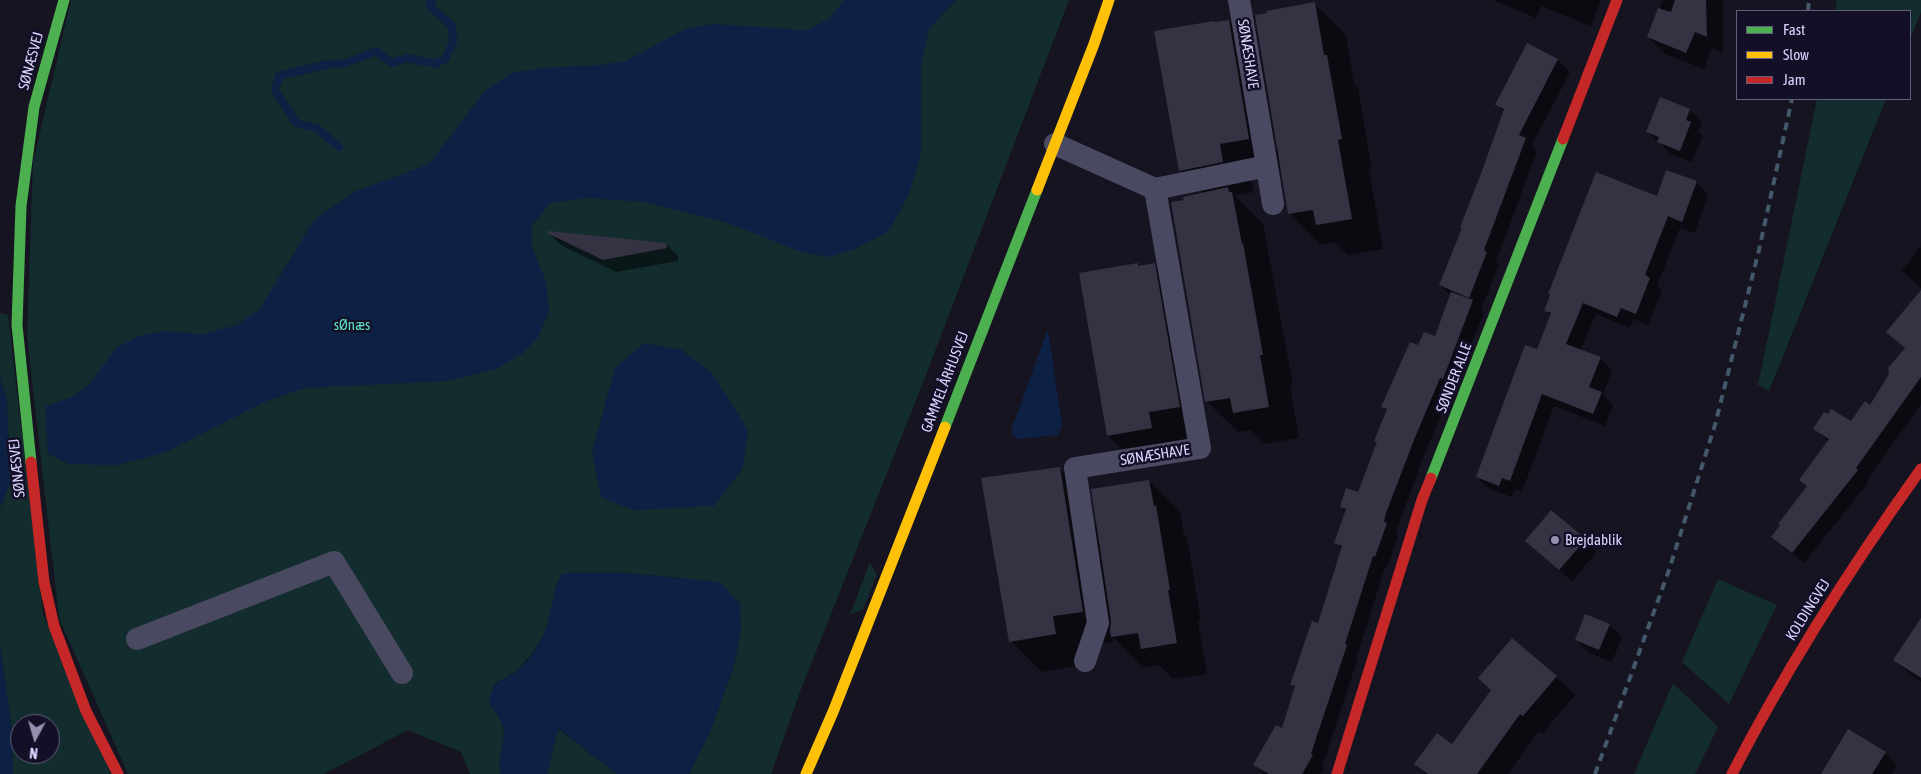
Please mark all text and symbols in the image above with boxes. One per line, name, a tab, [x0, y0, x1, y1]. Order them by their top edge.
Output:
legend	[1736, 10, 1911, 100]
street label: SØNÆSHAVE	[1234, 18, 1262, 90]
text: Fast	[1783, 21, 1805, 38]
street label: SØNÆSVEJ	[15, 30, 47, 92]
text: Slow	[1783, 46, 1809, 63]
text: Jam	[1783, 71, 1806, 88]
park label: sØnæs	[334, 316, 370, 334]
street label: GAMMEL ÅRHUSVEJ	[917, 329, 973, 435]
street label: SØNDER ALLE	[1432, 340, 1476, 416]
street label: SØNÆSVEJ	[5, 438, 29, 498]
street label: SØNÆSHAVE	[1119, 441, 1191, 469]
place label: Brejdablik	[1565, 531, 1622, 549]
marker: Brejdablik	[1549, 534, 1561, 546]
street label: KOLDINGVEJ	[1782, 576, 1834, 644]
north arrow	[10, 714, 60, 764]
text: N	[29, 745, 38, 761]

